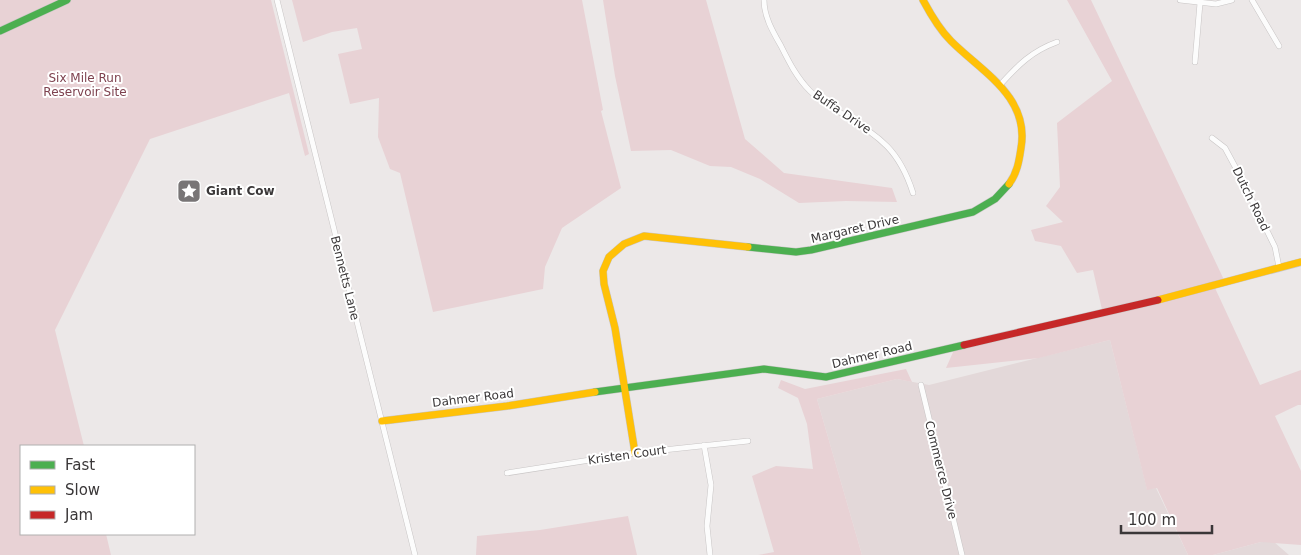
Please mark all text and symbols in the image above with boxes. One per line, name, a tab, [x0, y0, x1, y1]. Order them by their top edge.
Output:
park label: Six Mile Run Reservoir Site	[43, 71, 127, 99]
street label: Buffa Drive	[810, 87, 874, 137]
street label: Dutch Road	[1229, 165, 1273, 233]
place icon: Giant Cow	[176, 178, 202, 204]
place label: Giant Cow	[206, 184, 275, 198]
street label: Margaret Drive	[810, 212, 900, 246]
street label: Bennetts Lane	[328, 234, 362, 322]
street label: Dahmer Road	[830, 339, 914, 371]
street label: Dahmer Road	[431, 386, 515, 410]
street label: Commerce Drive	[922, 419, 960, 521]
street label: Kristen Court	[587, 443, 667, 467]
legend	[20, 445, 195, 535]
text: Fast	[65, 456, 95, 474]
text: Slow	[65, 481, 100, 499]
scale bar	[1121, 502, 1212, 534]
text: Jam	[64, 506, 93, 524]
text: 100 m	[1128, 511, 1176, 529]

